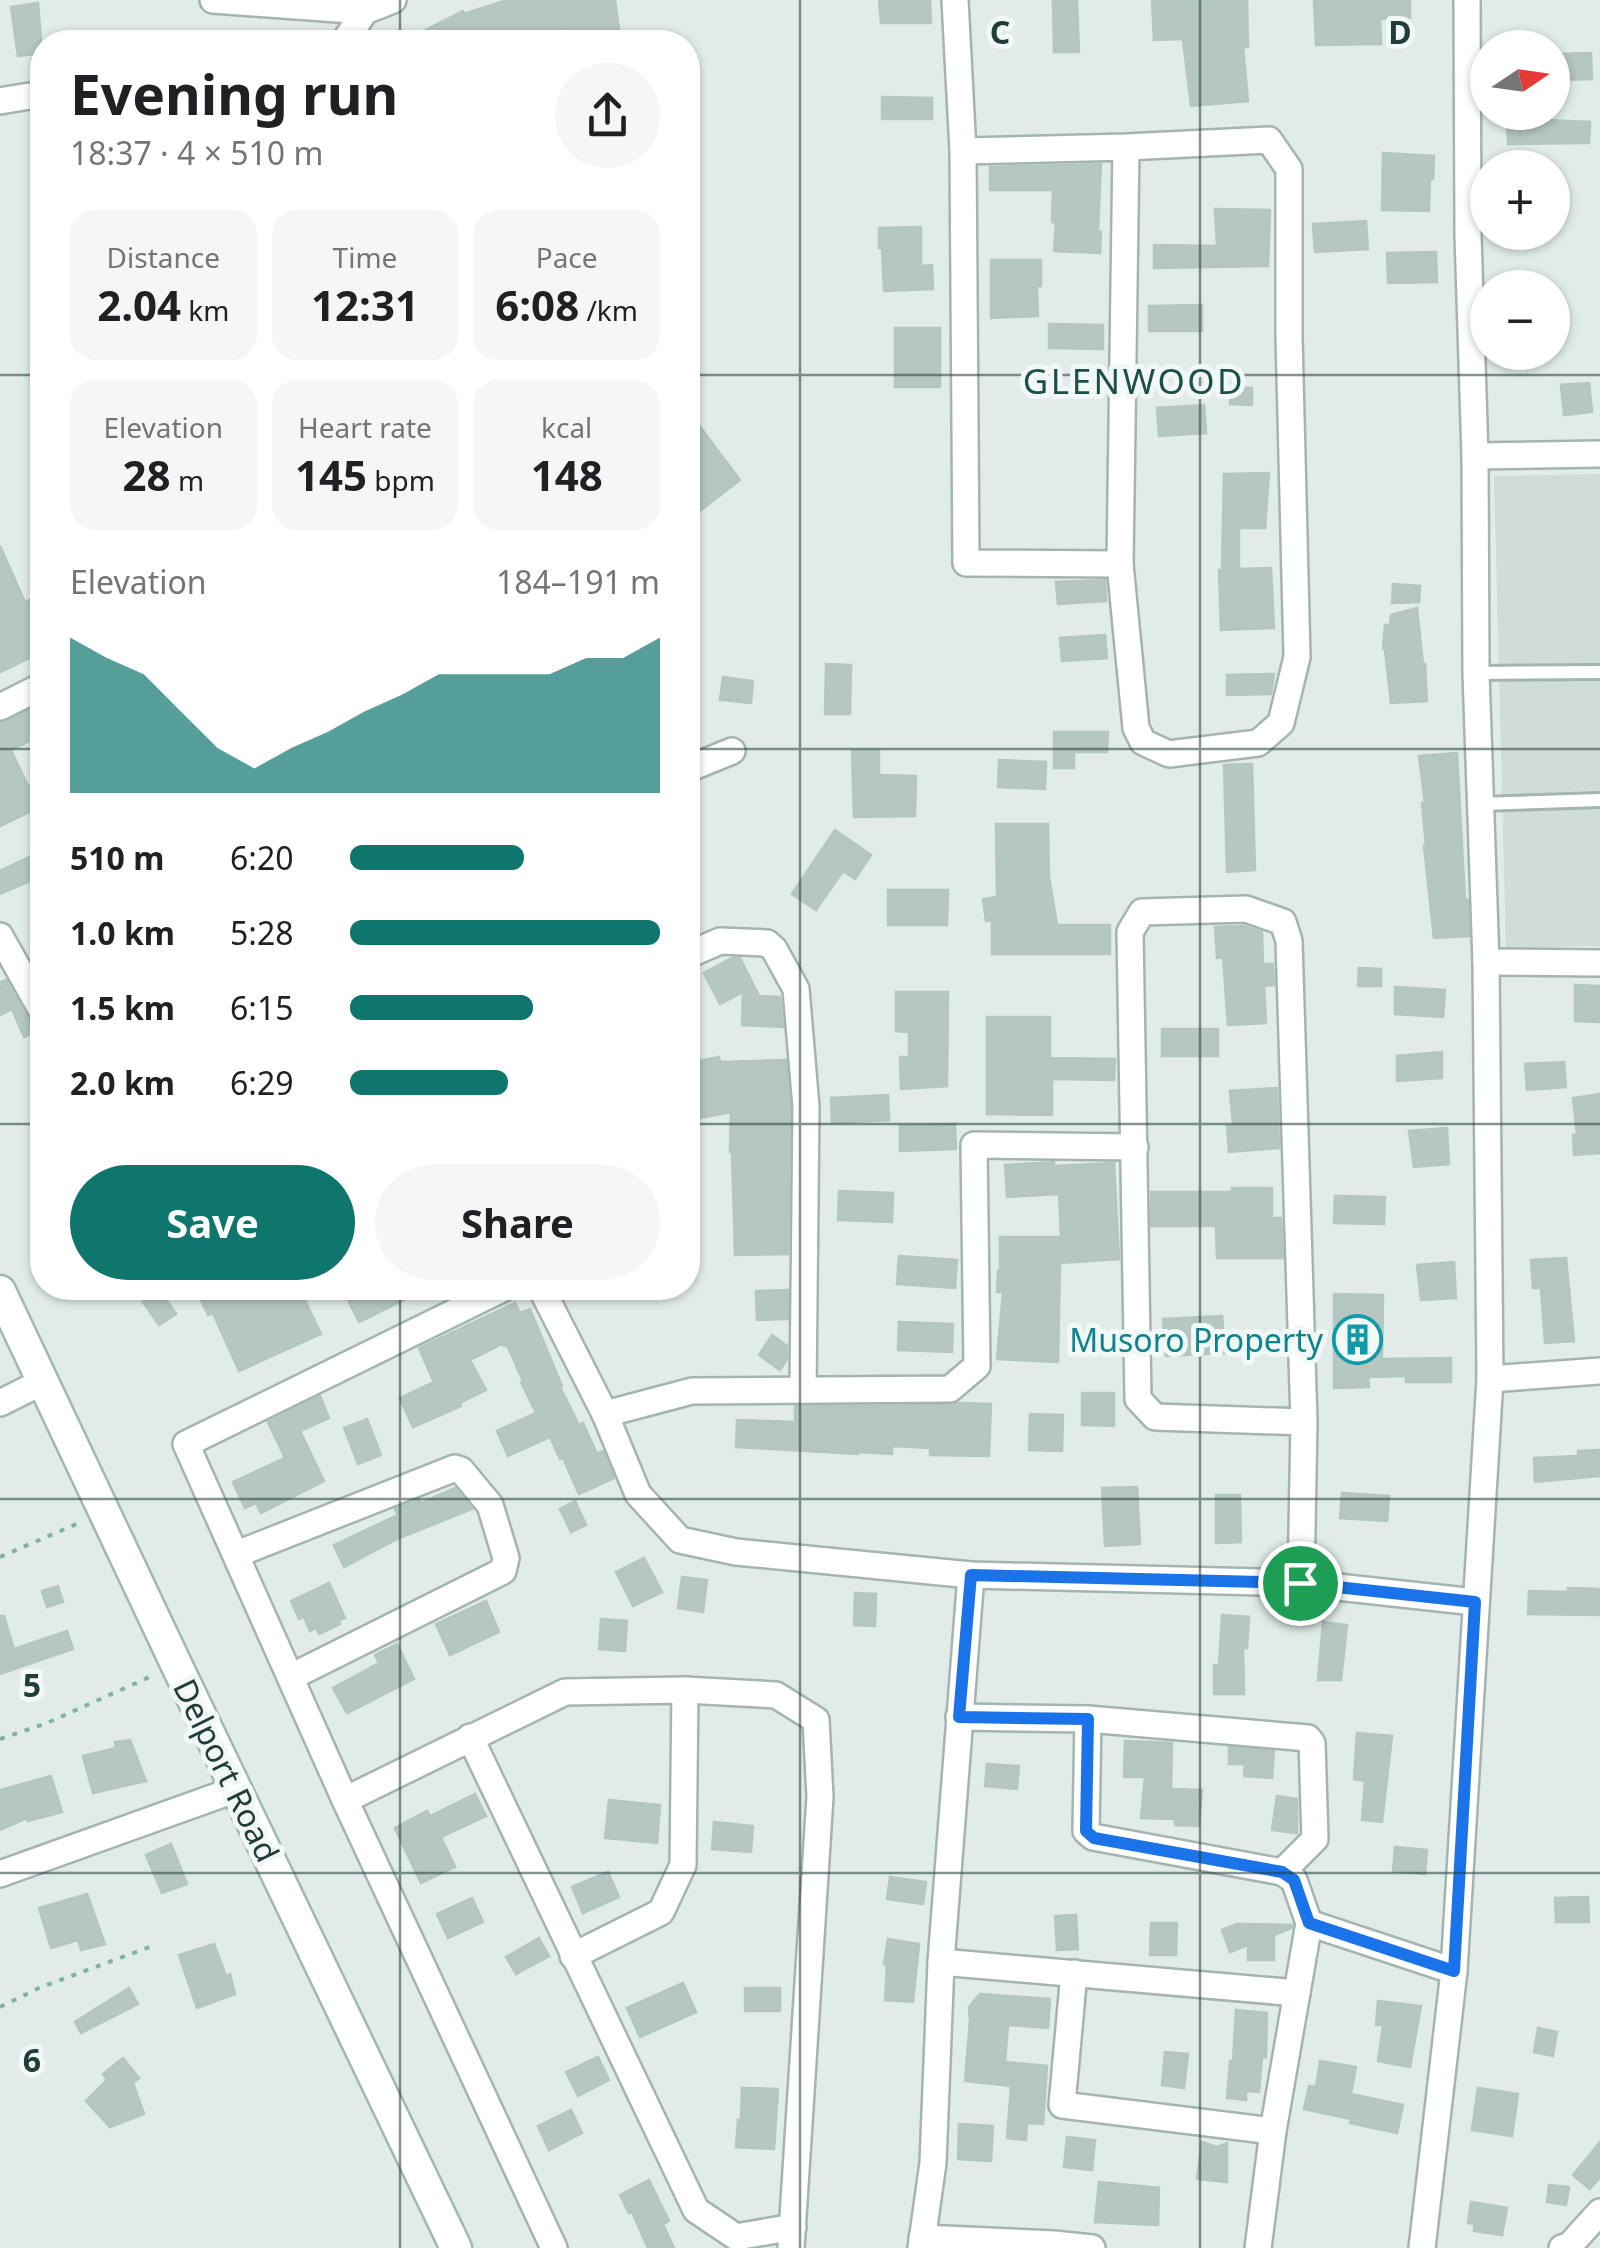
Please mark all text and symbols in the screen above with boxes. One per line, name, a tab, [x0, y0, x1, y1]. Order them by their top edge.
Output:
text: C	[990, 10, 1010, 53]
text: D	[1388, 10, 1412, 53]
north arrow	[1470, 30, 1570, 130]
map controls	[1470, 30, 1570, 370]
text: Evening run	[70, 56, 398, 131]
button: share	[555, 63, 660, 168]
text: 18:37 · 4 × 510 m	[70, 131, 323, 174]
button: +	[1470, 150, 1570, 250]
text: Distance	[107, 238, 220, 276]
text: Time	[333, 238, 397, 276]
text: Pace	[536, 238, 598, 276]
button: −	[1470, 270, 1570, 370]
text: 2.04	[97, 276, 181, 333]
text: 12:31	[311, 276, 419, 333]
text: 6:08	[495, 276, 579, 333]
text: km	[181, 291, 229, 329]
text: /km	[579, 291, 638, 329]
district label: GLENWOOD	[1023, 357, 1245, 404]
text: Elevation	[104, 408, 223, 446]
text: Heart rate	[298, 408, 432, 446]
text: kcal	[541, 408, 592, 446]
text: 28	[123, 446, 171, 503]
text: 145	[295, 446, 367, 503]
text: 148	[531, 446, 603, 503]
text: m	[171, 461, 204, 499]
text: bpm	[367, 461, 435, 499]
text: Elevation	[70, 560, 207, 603]
text: 184–191 m	[496, 560, 660, 603]
text: 510 m	[70, 836, 164, 879]
text: 6:20	[230, 836, 294, 879]
text: 1.0 km	[70, 911, 175, 954]
text: 5:28	[230, 911, 294, 954]
text: 1.5 km	[70, 986, 175, 1029]
text: 6:15	[230, 986, 294, 1029]
text: 2.0 km	[70, 1061, 175, 1104]
text: 6:29	[230, 1061, 294, 1104]
button: Save	[70, 1165, 355, 1280]
button: Share	[375, 1165, 660, 1280]
building icon: Musoro Property	[1332, 1313, 1384, 1365]
place label: Musoro Property	[1069, 1318, 1324, 1361]
pin	[1258, 1541, 1343, 1626]
icon: arrive	[1273, 1556, 1328, 1611]
text: 5	[23, 1663, 41, 1706]
street label: Delport Road	[164, 1671, 290, 1869]
text: 6	[23, 2038, 41, 2081]

